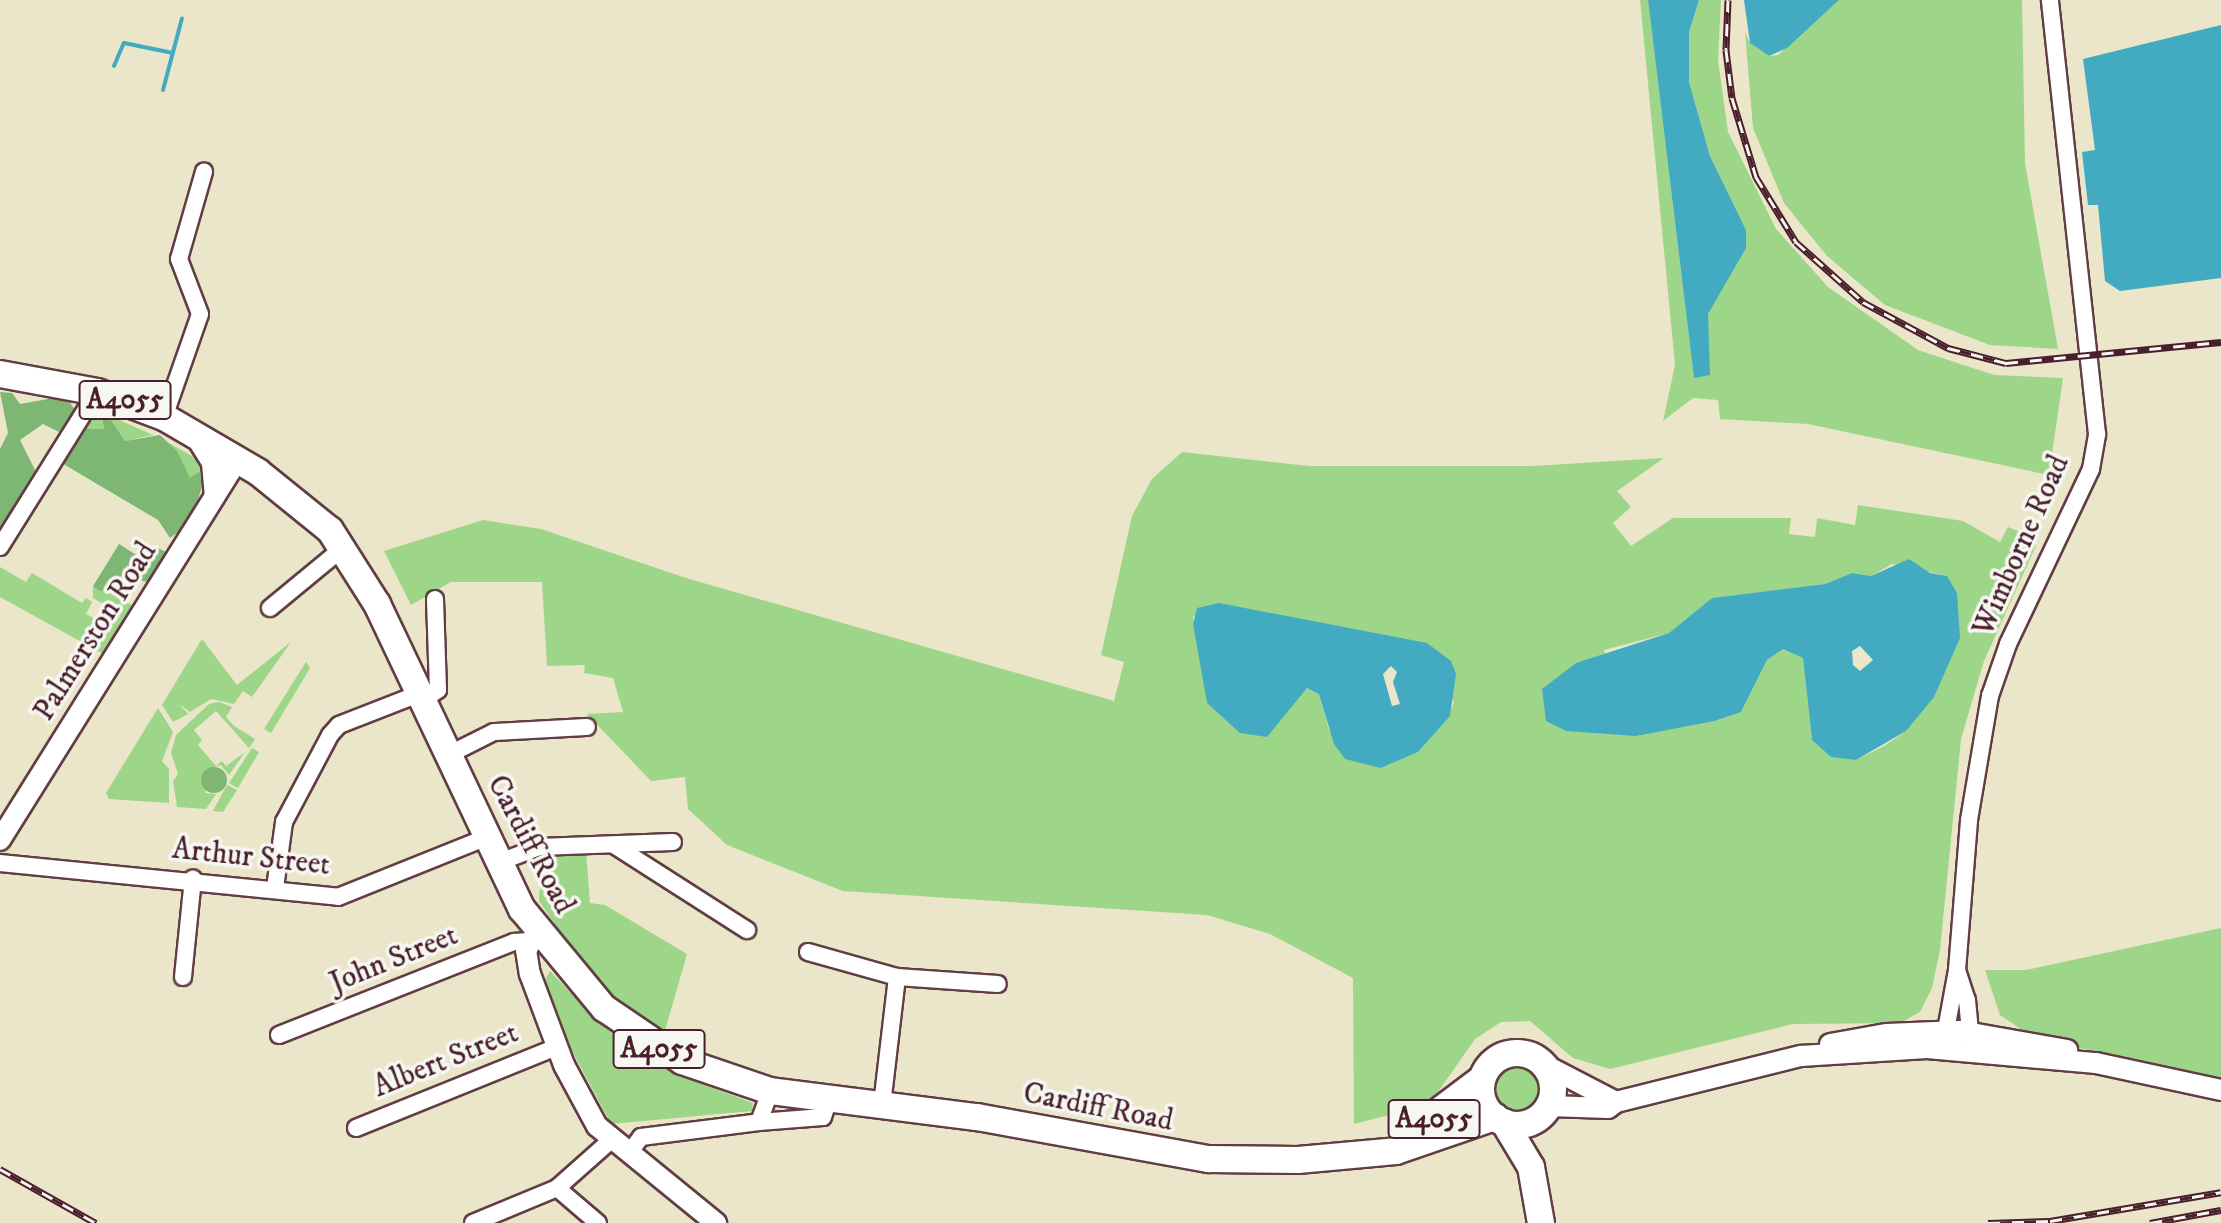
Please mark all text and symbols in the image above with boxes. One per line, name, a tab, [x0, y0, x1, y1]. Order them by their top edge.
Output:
road number: A4055	[77, 376, 173, 424]
street label: Wimborne Road	[1966, 450, 2078, 642]
street label: Palmerston Road	[27, 536, 165, 728]
street label: Cardiff Road	[478, 770, 582, 920]
street label: Arthur Street	[170, 832, 332, 884]
street label: John Street	[325, 918, 463, 1002]
street label: Albert Street	[368, 1016, 524, 1106]
road number: A4055	[611, 1025, 707, 1073]
street label: Cardiff Road	[1020, 1076, 1176, 1140]
road number: A4055	[1386, 1095, 1482, 1143]

